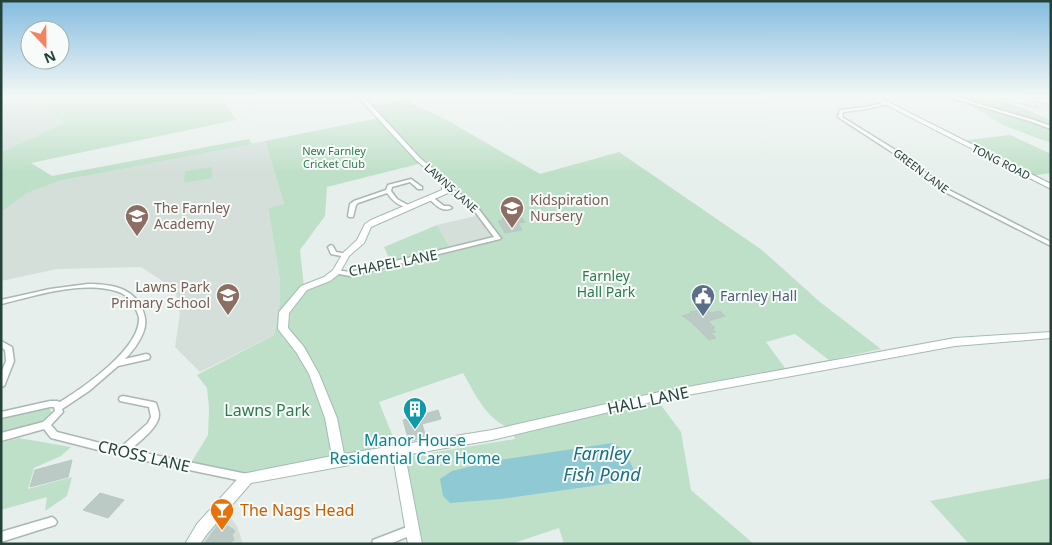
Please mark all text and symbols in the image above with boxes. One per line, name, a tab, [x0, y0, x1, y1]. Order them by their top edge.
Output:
north arrow	[20, 20, 70, 70]
text: N	[41, 47, 59, 68]
street label: TONG ROAD	[969, 140, 1033, 183]
park label: New Farnley Cricket Club	[302, 143, 366, 171]
street label: GREEN LANE	[891, 145, 952, 196]
street label: LAWNS LANE	[421, 160, 481, 216]
place label: Kidspiration Nursery	[530, 190, 609, 225]
school or university icon: Kidspiration Nursery	[499, 195, 525, 229]
place label: The Farnley Academy	[154, 198, 231, 233]
school or university icon: The Farnley Academy	[124, 203, 150, 237]
street label: CHAPEL LANE	[347, 245, 439, 280]
park label: Farnley Hall Park	[577, 266, 636, 301]
place label: Lawns Park Primary School	[111, 277, 211, 312]
school or university icon: Lawns Park Primary School	[215, 282, 241, 316]
public building icon: Farnley Hall	[690, 283, 716, 317]
place label: Farnley Hall	[720, 286, 797, 305]
street label: HALL LANE	[605, 381, 691, 419]
building icon: Manor House Residential Care Home	[402, 396, 428, 430]
park label: Lawns Park	[224, 399, 310, 421]
place label: Manor House Residential Care Home	[330, 429, 500, 469]
street label: CROSS LANE	[96, 435, 192, 477]
water label: Farnley Fish Pond	[563, 441, 641, 486]
bar icon: The Nags Head	[209, 497, 235, 531]
place label: The Nags Head	[240, 499, 354, 521]

